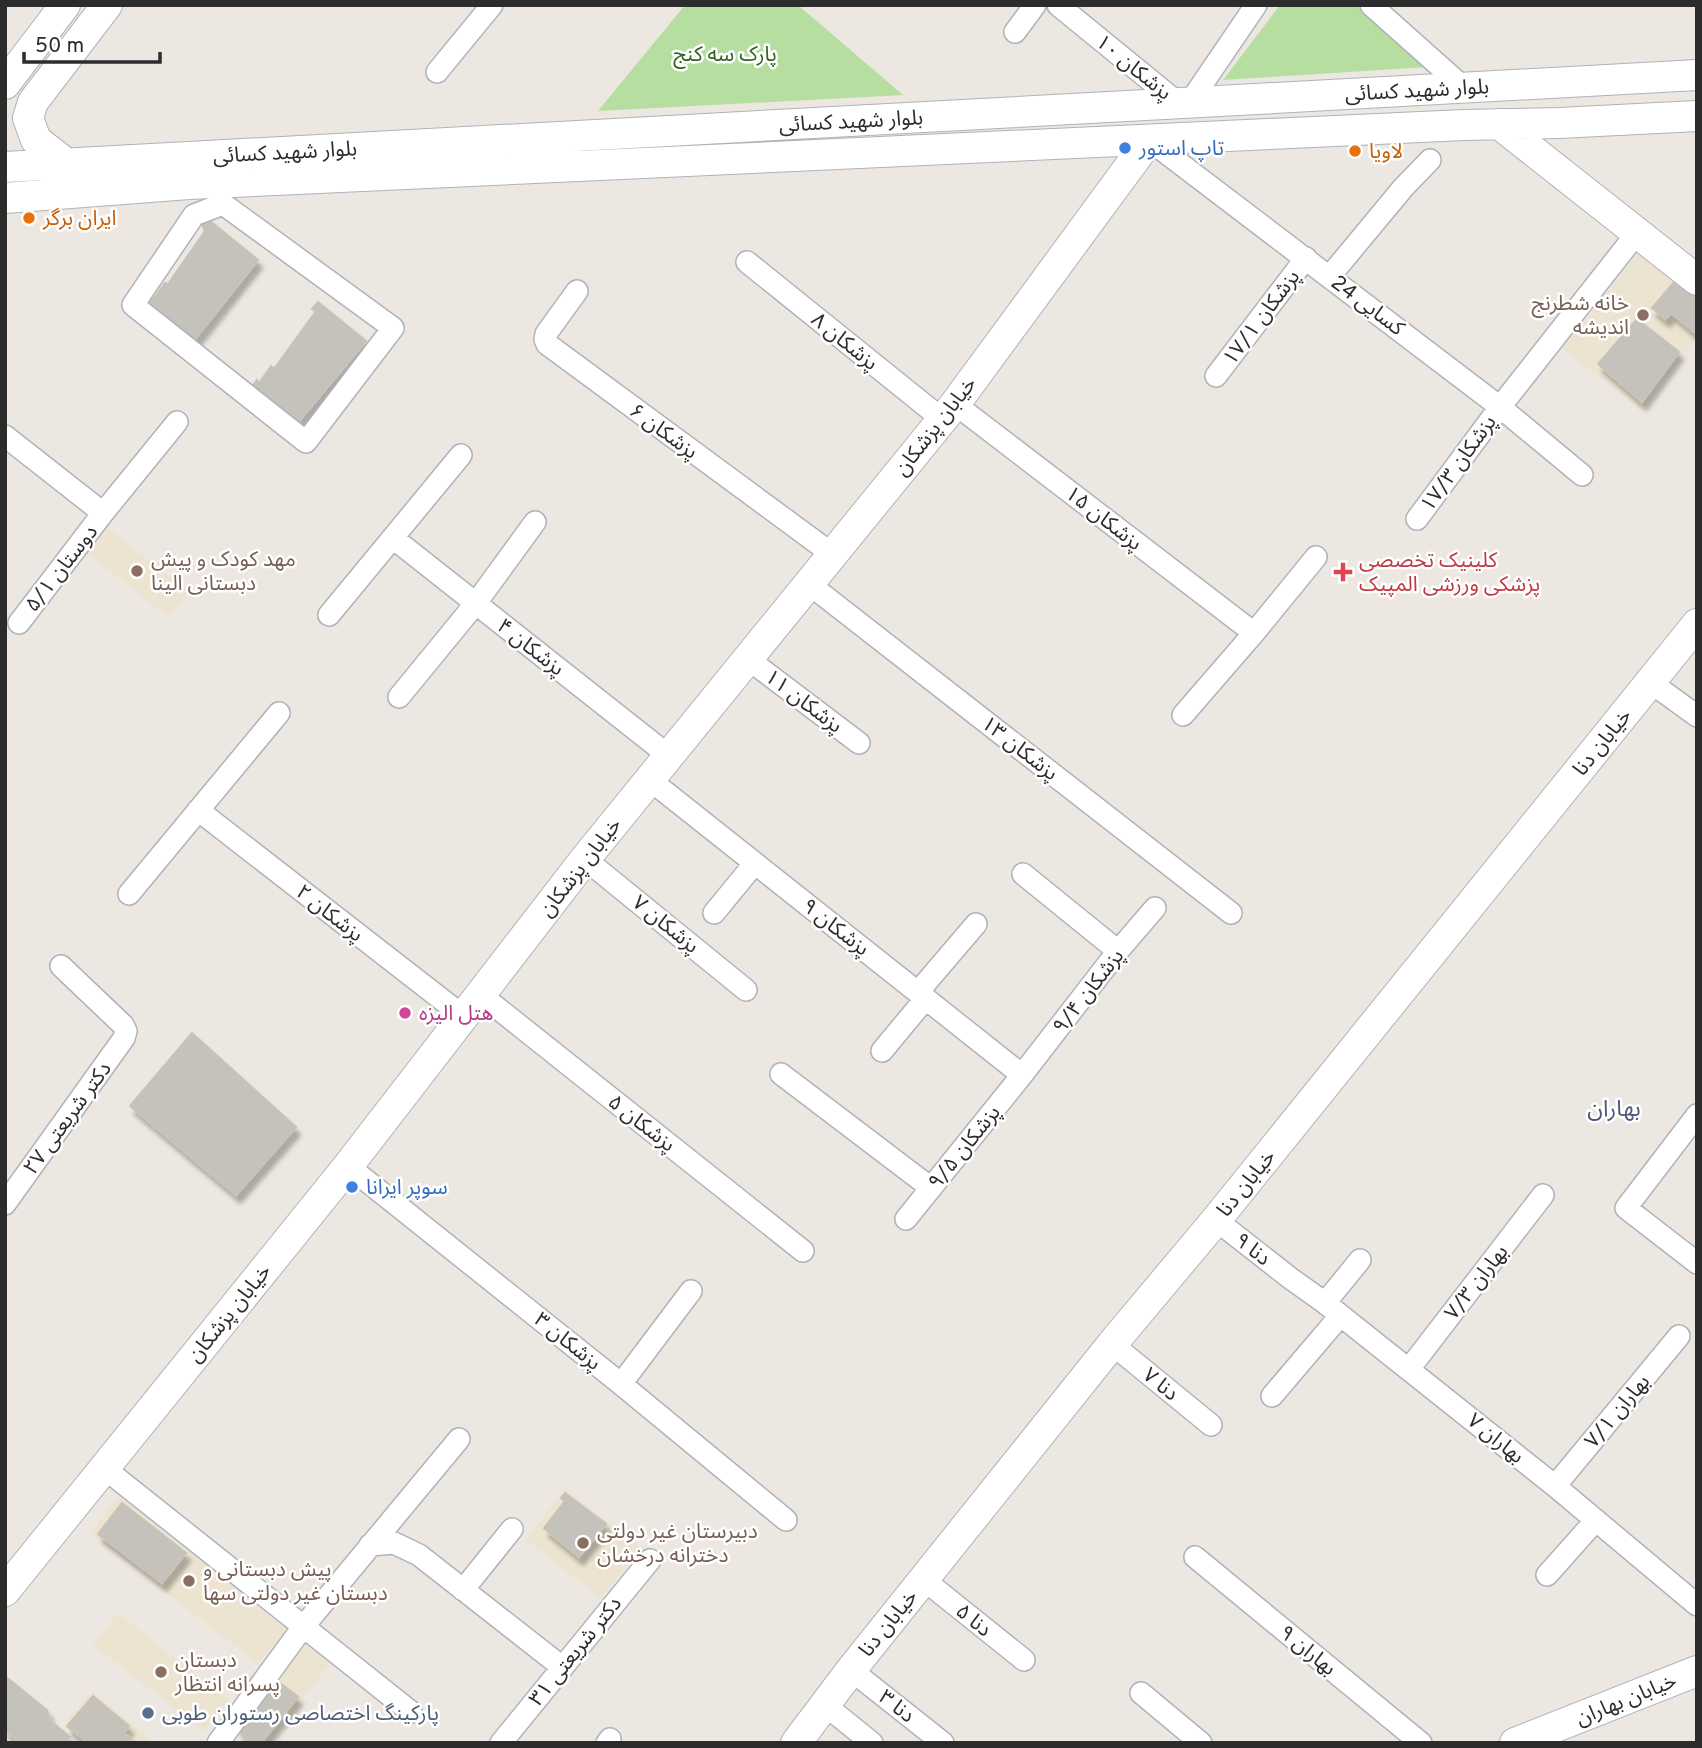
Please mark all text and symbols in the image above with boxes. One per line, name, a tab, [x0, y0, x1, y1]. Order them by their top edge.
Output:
scale bar	[24, 21, 161, 65]
street label: ۱۰ پزشکان	[1089, 29, 1177, 107]
text: 50 m	[35, 33, 84, 60]
park label: پارک سه کنج	[673, 42, 777, 69]
street label: بلوار شهید کسائی	[1344, 74, 1490, 109]
street label: بلوار شهید کسائی	[778, 105, 924, 140]
street label: بلوار شهید کسائی	[212, 136, 358, 171]
place label: تاپ استور	[1138, 136, 1224, 163]
place label: لاویا	[1369, 139, 1403, 166]
marker: تاپ استور	[1117, 140, 1133, 156]
marker: لاویا	[1347, 143, 1363, 159]
place label: ایران برگر	[42, 206, 116, 233]
marker: ایران برگر	[21, 210, 37, 226]
street label: ۱۷/۱ پزشکان	[1217, 265, 1307, 371]
street label: کسایی 24	[1325, 270, 1409, 343]
place label: خانه شطرنج اندیشه	[1531, 291, 1629, 342]
street label: ۸ پزشکان	[805, 307, 883, 377]
marker: خانه شطرنج اندیشه	[1635, 307, 1651, 323]
street label: خیابان پزشکان	[889, 372, 983, 482]
street label: ۶ پزشکان	[623, 398, 703, 466]
street label: ۱۷/۳ پزشکان	[1415, 410, 1503, 517]
street label: ۱۵ پزشکان	[1059, 481, 1147, 558]
street label: ۵/۱ دوستان	[20, 520, 105, 618]
place label: مهد کودک و پیش دبستانی الینا	[151, 547, 296, 598]
place label: کلینیک تخصصی پزشکی ورزشی المپیک	[1359, 548, 1540, 599]
marker: کلینیک تخصصی پزشکی ورزشی المپیک	[1333, 562, 1353, 582]
marker: مهد کودک و پیش دبستانی الینا	[129, 563, 145, 579]
street label: ۴ پزشکان	[491, 613, 569, 683]
street label: ۱۱ پزشکان	[759, 664, 847, 740]
street label: خیابان دنا	[1568, 704, 1639, 782]
street label: ۱۳ پزشکان	[975, 711, 1063, 788]
street label: خیابان پزشکان	[534, 813, 628, 923]
street label: ۲ پزشکان	[290, 879, 368, 949]
street label: ۷ پزشکان	[626, 890, 704, 960]
street label: ۹ پزشکان	[796, 893, 874, 963]
street label: ۹/۴ پزشکان	[1048, 944, 1131, 1040]
place label: هتل الیزه	[419, 1001, 493, 1028]
marker: هتل الیزه	[397, 1005, 413, 1021]
street label: ۲۷ دکتر شریعتی	[18, 1057, 118, 1181]
street label: ۵ پزشکان	[602, 1089, 680, 1159]
district label: بهاران	[1587, 1096, 1641, 1125]
street label: ۹/۵ پزشکان	[923, 1100, 1007, 1196]
street label: خیابان دنا	[1212, 1145, 1283, 1223]
place label: سوپر ایرانا	[366, 1175, 448, 1202]
marker: سوپر ایرانا	[344, 1179, 360, 1195]
street label: ۹ دنا	[1229, 1228, 1276, 1273]
street label: ۷/۳ بهاران	[1439, 1240, 1515, 1326]
street label: خیابان پزشکان	[182, 1259, 278, 1369]
street label: ۳ پزشکان	[528, 1307, 606, 1377]
street label: ۷ دنا	[1137, 1362, 1184, 1408]
street label: ۷/۱ بهاران	[1579, 1369, 1657, 1454]
street label: ۷ بهاران	[1461, 1408, 1529, 1470]
place label: دبیرستان غیر دولتی دخترانه درخشان	[597, 1519, 758, 1570]
marker: دبیرستان غیر دولتی دخترانه درخشان	[575, 1535, 591, 1551]
place label: پیش دبستانی و دبستان غیر دولتی سها	[203, 1557, 388, 1608]
marker: پیش دبستانی و دبستان غیر دولتی سها	[181, 1573, 197, 1589]
street label: خیابان دنا	[854, 1585, 925, 1663]
street label: ۳۱ دکتر شریعتی	[524, 1592, 629, 1712]
street label: ۵ دنا	[950, 1598, 997, 1644]
street label: ۹ بهاران	[1273, 1620, 1341, 1682]
place label: دبستان پسرانه انتظار	[174, 1648, 280, 1699]
marker: دبستان پسرانه انتظار	[153, 1664, 169, 1680]
street label: خیابان بهاران	[1572, 1668, 1681, 1733]
street label: ۳ دنا	[873, 1685, 920, 1730]
place label: پارکینگ اختصاصی رستوران طوبی	[162, 1701, 439, 1728]
marker: پارکینگ اختصاصی رستوران طوبی	[140, 1705, 156, 1721]

